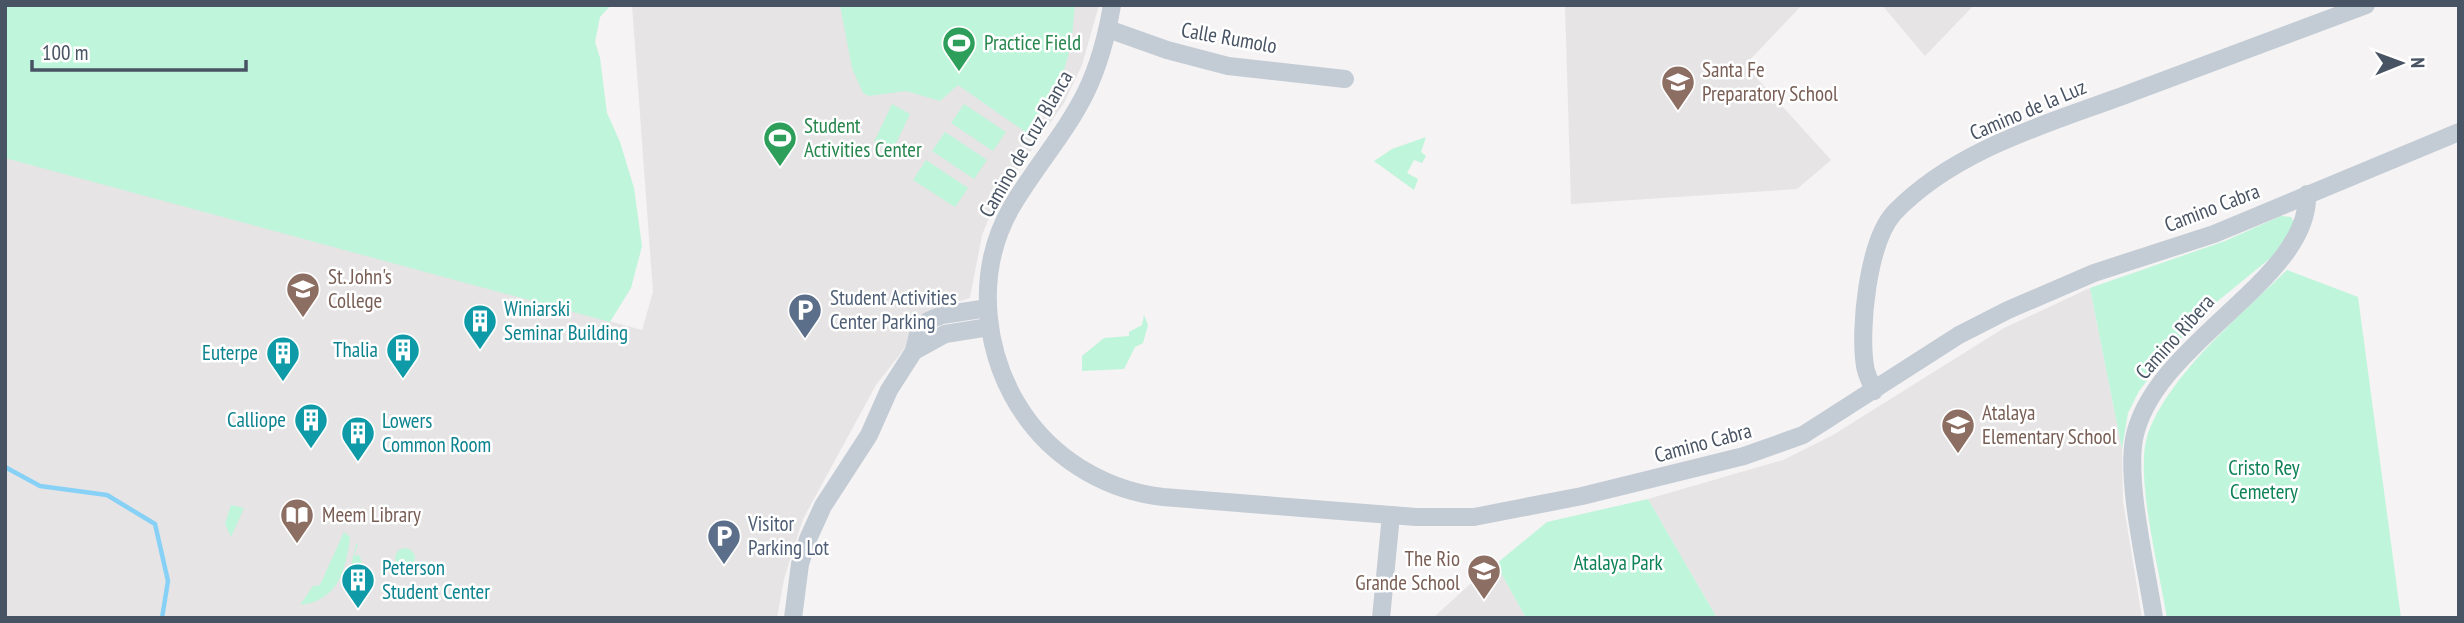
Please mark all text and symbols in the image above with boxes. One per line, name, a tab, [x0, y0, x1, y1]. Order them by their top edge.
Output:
street label: Calle Rumolo	[1179, 16, 1279, 59]
sports icon: Practice Field	[940, 24, 978, 73]
scale bar	[32, 28, 245, 72]
north arrow	[2366, 28, 2436, 98]
place label: Practice Field	[984, 29, 1081, 56]
text: 100 m	[42, 39, 88, 66]
place label: Santa Fe Preparatory School	[1702, 56, 1838, 107]
text: N	[2406, 57, 2430, 68]
school or university icon: Santa Fe Preparatory School	[1659, 63, 1697, 112]
street label: Camino de Cruz Blanca	[973, 66, 1078, 222]
street label: Camino de la Luz	[1966, 73, 2090, 146]
place label: Student Activities Center	[804, 112, 922, 163]
sports icon: Student Activities Center	[761, 119, 799, 168]
street label: Camino Cabra	[2160, 177, 2263, 238]
place label: St. John's College	[328, 263, 392, 314]
school or university icon: St. John's College	[284, 270, 322, 319]
place label: Student Activities Center Parking	[830, 284, 957, 335]
street label: Camino Ribera	[2129, 289, 2220, 385]
parking icon: Student Activities Center Parking	[786, 291, 824, 340]
place label: Winiarski Seminar Building	[504, 295, 628, 346]
building icon: Winiarski Seminar Building	[461, 302, 499, 351]
building icon: Thalia	[384, 331, 422, 380]
building icon: Euterpe	[264, 334, 302, 383]
place label: Thalia	[333, 336, 378, 363]
place label: Euterpe	[202, 339, 258, 366]
place label: Atalaya Elementary School	[1982, 399, 2117, 450]
building icon: Calliope	[292, 401, 330, 450]
place label: Calliope	[227, 406, 286, 433]
school or university icon: Atalaya Elementary School	[1939, 406, 1977, 455]
place label: Lowers Common Room	[382, 407, 491, 458]
building icon: Lowers Common Room	[339, 414, 377, 463]
street label: Camino Cabra	[1651, 417, 1755, 468]
park label: Cristo Rey Cemetery	[2228, 454, 2300, 505]
library icon: Meem Library	[278, 496, 316, 545]
place label: Meem Library	[322, 501, 421, 528]
place label: Visitor Parking Lot	[747, 510, 829, 561]
parking icon: Visitor Parking Lot	[705, 517, 743, 566]
place label: The Rio Grande School	[1355, 545, 1460, 596]
park label: Atalaya Park	[1573, 549, 1663, 576]
school or university icon: The Rio Grande School	[1465, 552, 1503, 601]
place label: Peterson Student Center	[382, 554, 490, 605]
building icon: Peterson Student Center	[339, 561, 377, 610]

